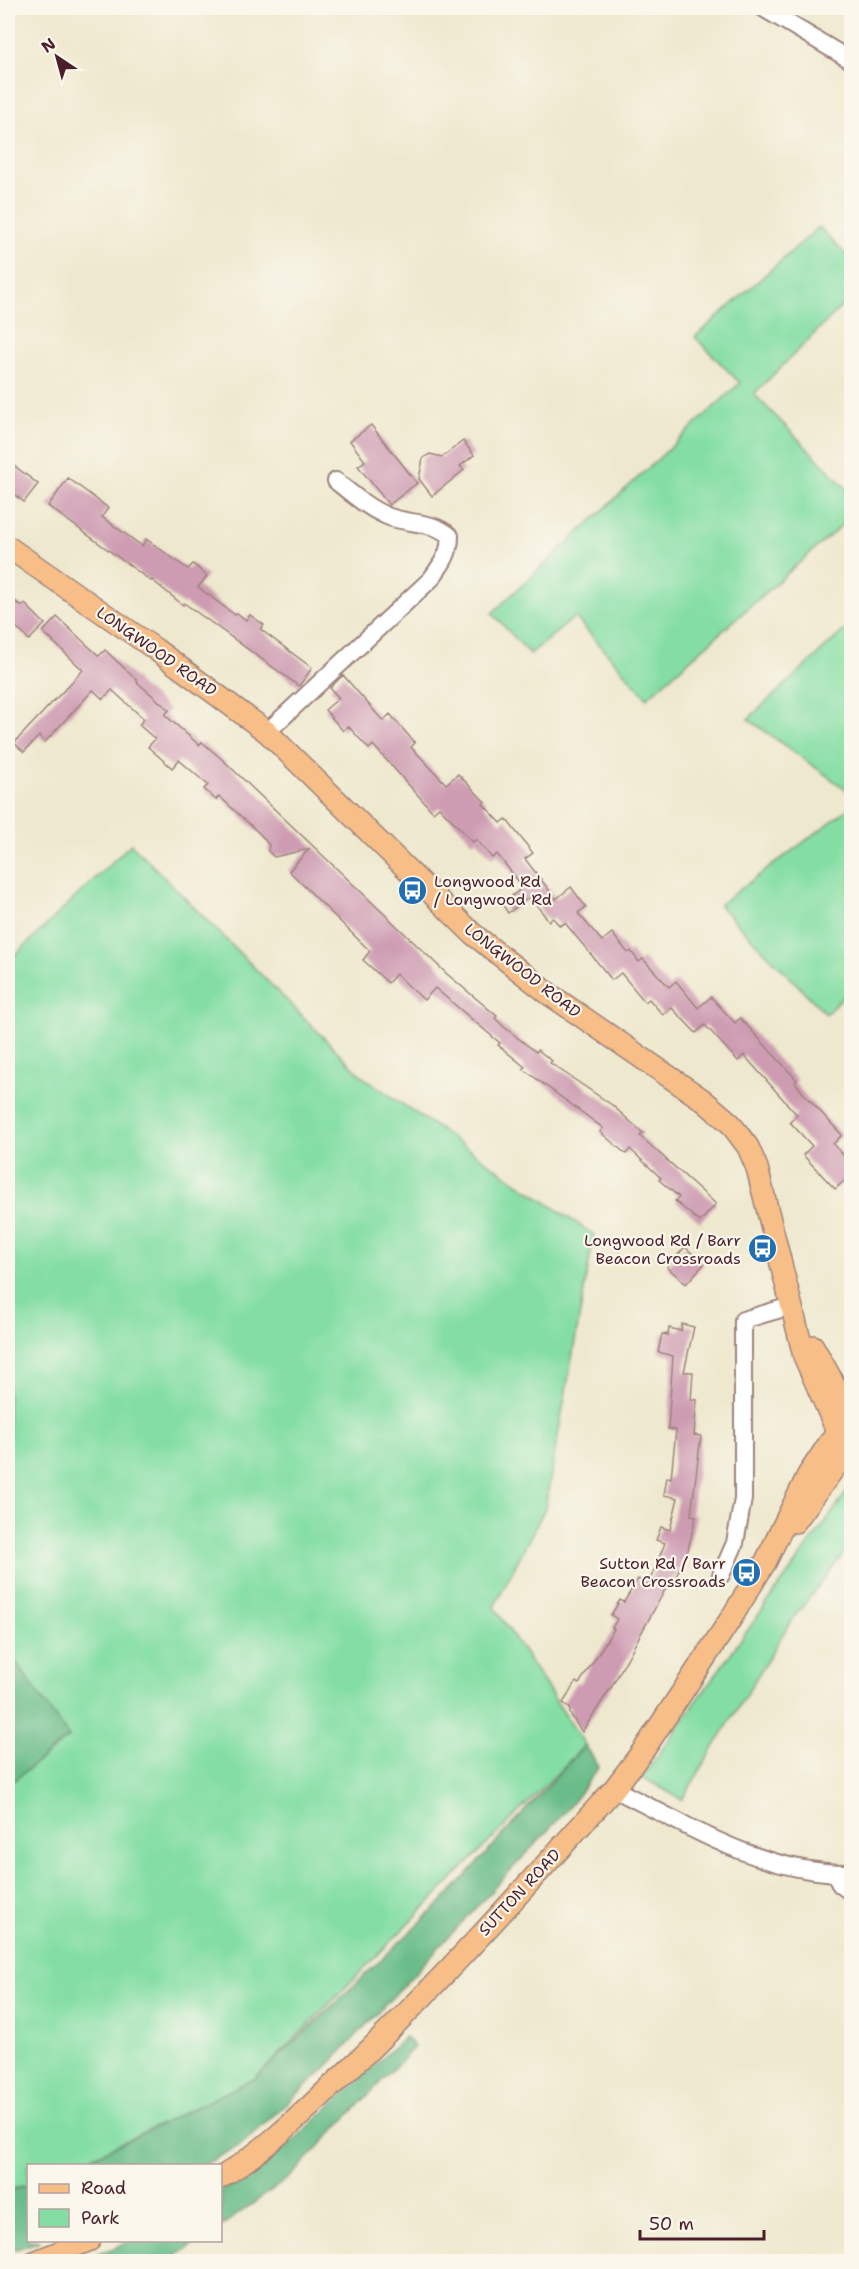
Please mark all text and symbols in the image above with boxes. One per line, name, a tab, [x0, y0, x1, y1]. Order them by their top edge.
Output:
north arrow	[27, 27, 87, 87]
text: N	[37, 33, 60, 57]
street label: LONGWOOD ROAD	[92, 602, 221, 701]
place label: Longwood Rd / Longwood Rd	[434, 871, 552, 910]
bus stop icon: Longwood Rd / Longwood Rd	[397, 874, 429, 906]
street label: LONGWOOD ROAD	[460, 918, 585, 1022]
place label: Longwood Rd / Barr Beacon Crossroads	[584, 1230, 741, 1269]
bus stop icon: Longwood Rd / Barr Beacon Crossroads	[746, 1233, 778, 1265]
place label: Sutton Rd / Barr Beacon Crossroads	[581, 1553, 726, 1592]
bus stop icon: Sutton Rd / Barr Beacon Crossroads	[731, 1556, 763, 1588]
street label: SUTTON ROAD	[474, 1844, 565, 1940]
legend	[27, 2164, 222, 2242]
text: Road	[81, 2176, 126, 2200]
scale bar	[640, 2203, 764, 2241]
text: Park	[81, 2206, 120, 2230]
text: 50 m	[649, 2212, 694, 2236]

